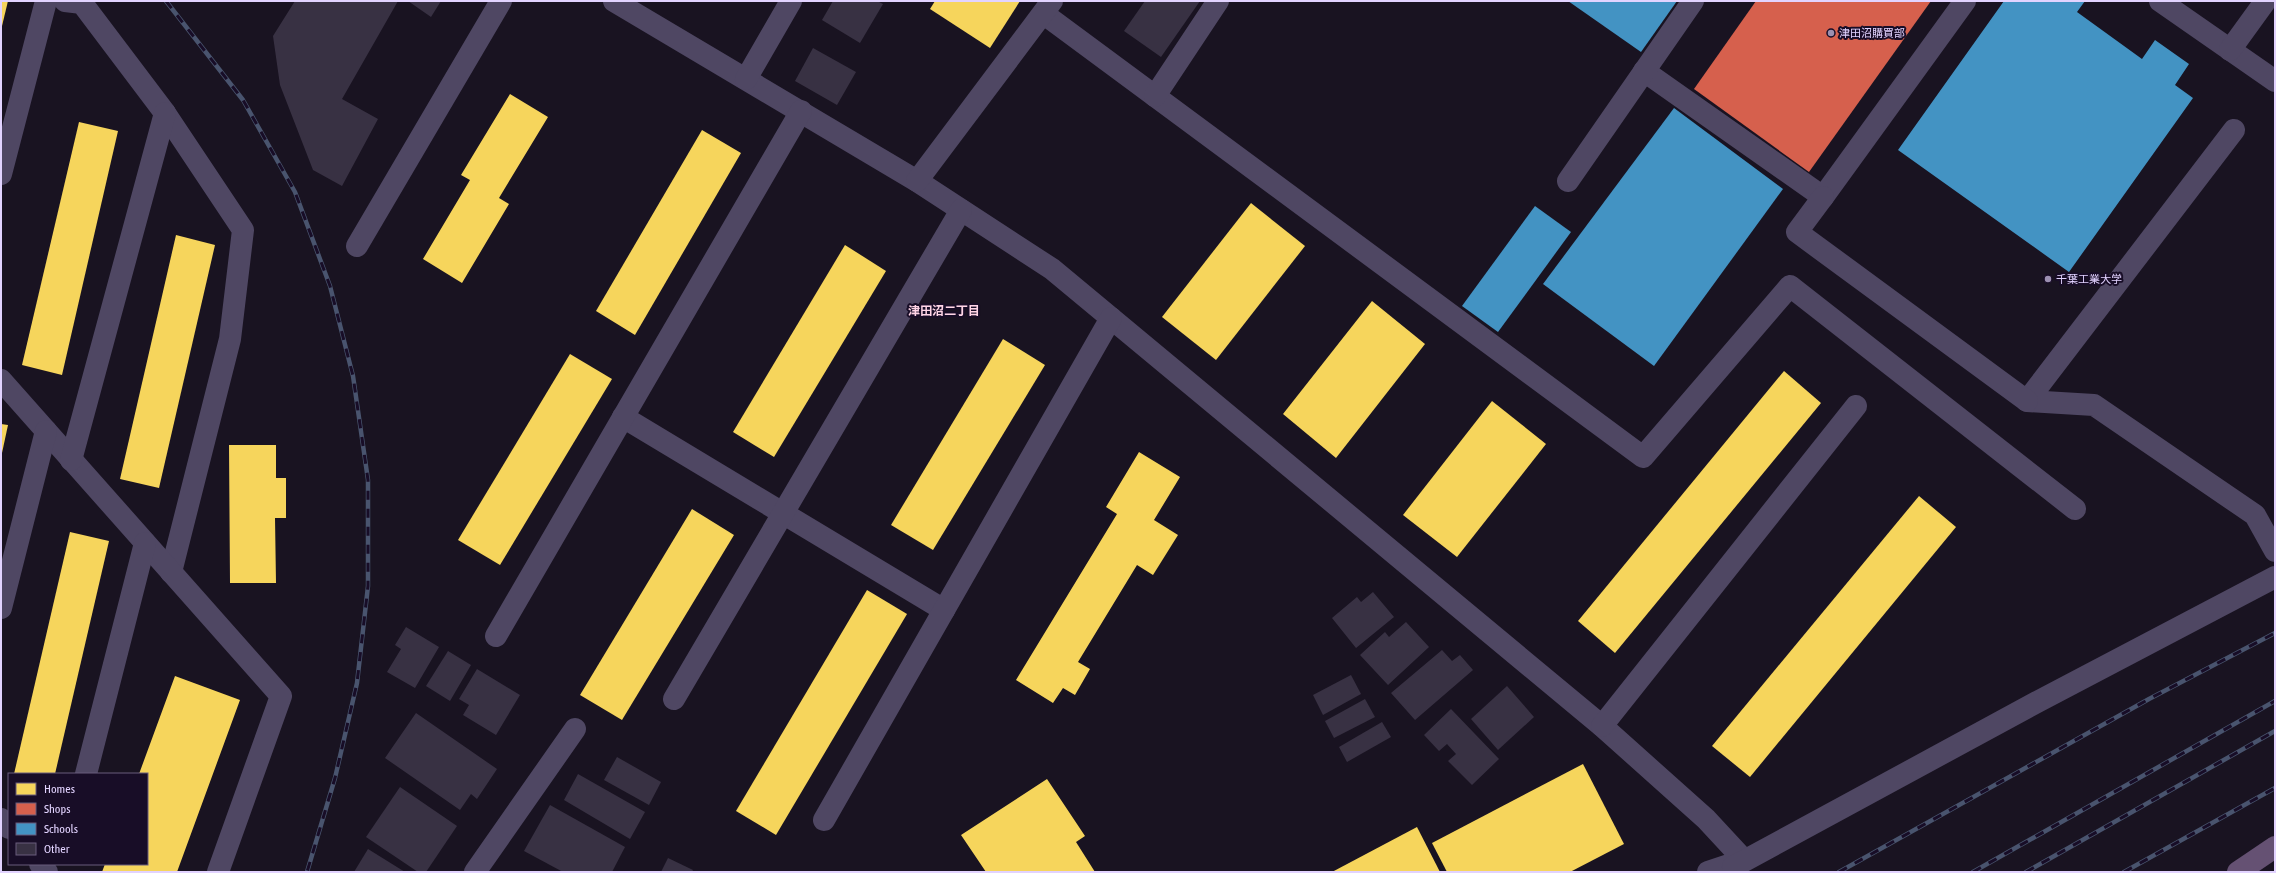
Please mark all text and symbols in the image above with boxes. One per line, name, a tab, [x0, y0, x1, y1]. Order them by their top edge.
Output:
place label: 津田沼購買部	[1839, 27, 1905, 39]
marker: 津田沼購買部	[1826, 28, 1836, 38]
place label: 千葉工業大学	[2056, 273, 2122, 285]
marker: 千葉工業大学	[2043, 274, 2053, 284]
district label: 津田沼二丁目	[908, 304, 980, 318]
legend	[8, 773, 148, 865]
text: Homes	[44, 782, 75, 796]
text: Shops	[44, 802, 70, 816]
text: Schools	[44, 822, 78, 836]
text: Other	[44, 842, 70, 856]

